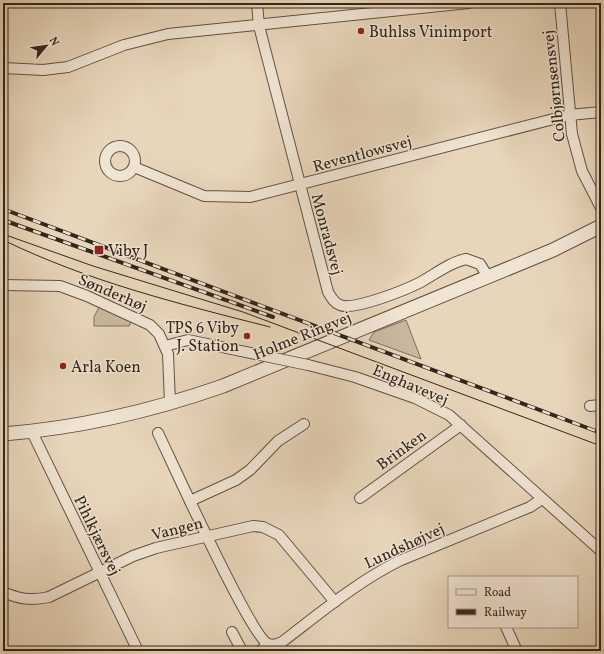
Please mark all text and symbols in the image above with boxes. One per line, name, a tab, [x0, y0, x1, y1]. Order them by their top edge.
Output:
place label: Buhlss Vinimport	[369, 22, 493, 44]
north arrow	[26, 26, 66, 66]
marker: Buhlss Vinimport	[356, 26, 366, 36]
street label: Colbjørnsensvej	[538, 29, 572, 143]
text: N	[45, 35, 62, 49]
street label: Reventlowsvej	[311, 131, 414, 179]
street label: Monradsvej	[305, 191, 347, 278]
place label: Viby J	[108, 241, 148, 263]
marker: Viby J	[93, 244, 105, 256]
street label: Sønderhøj	[74, 269, 150, 318]
street label: Holme Ringvej	[250, 307, 355, 367]
place label: TPS 6 Viby J. Station	[166, 318, 239, 358]
marker: TPS 6 Viby J. Station	[242, 331, 252, 341]
place label: Arla Koen	[71, 357, 141, 379]
street label: Enghavevej	[369, 360, 452, 412]
marker: Arla Koen	[58, 361, 68, 371]
street label: Brinken	[373, 425, 432, 476]
street label: Pihlkjærsvej	[67, 492, 125, 580]
street label: Vangen	[149, 513, 206, 547]
street label: Lundshøjvej	[361, 519, 449, 575]
legend	[448, 576, 578, 628]
text: Road	[484, 585, 511, 601]
text: Railway	[484, 605, 527, 621]

